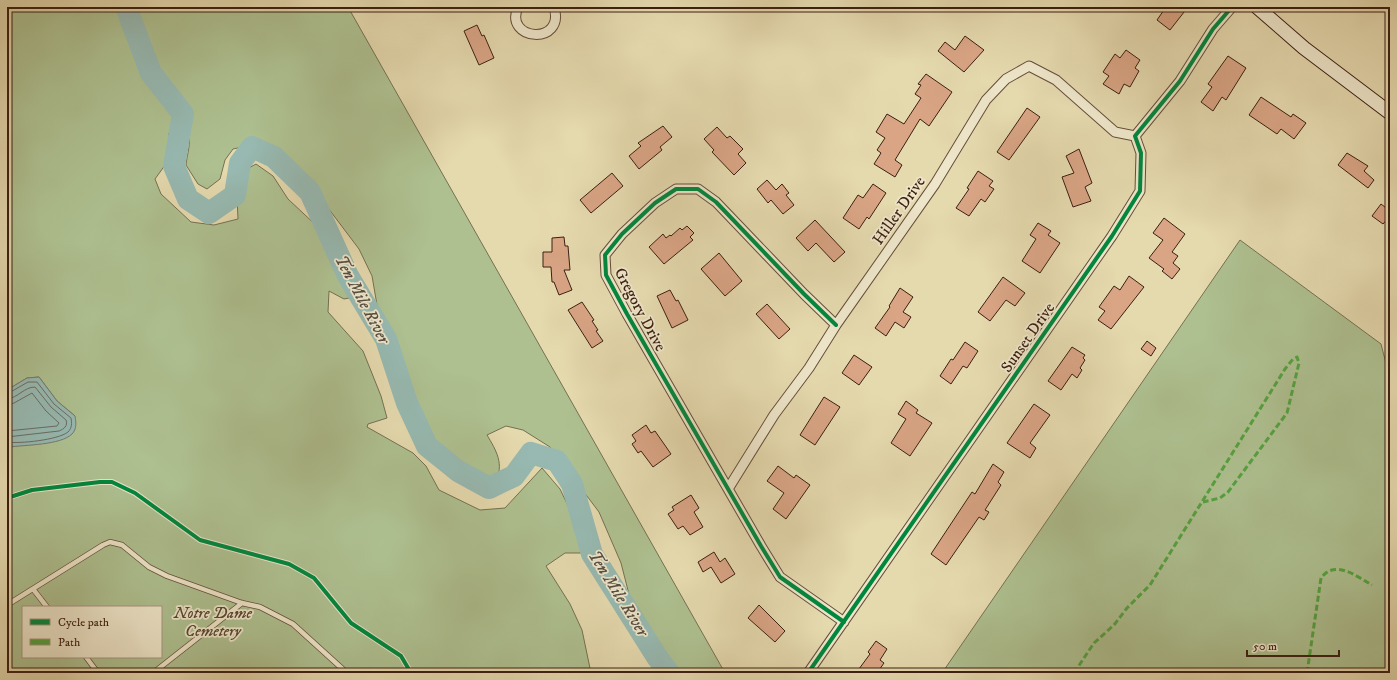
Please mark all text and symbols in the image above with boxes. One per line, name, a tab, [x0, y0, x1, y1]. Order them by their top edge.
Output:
street label: Hiller Drive	[868, 172, 930, 249]
water label: Ten Mile River	[330, 251, 396, 349]
street label: Gregory Drive	[610, 264, 671, 355]
street label: Sunset Drive	[997, 299, 1059, 376]
water label: Ten Mile River	[583, 546, 654, 642]
park label: Notre Dame Cemetery	[173, 603, 253, 641]
legend	[22, 606, 162, 658]
text: Cycle path	[58, 615, 110, 630]
scale bar	[1247, 632, 1339, 658]
text: Path	[58, 635, 81, 650]
text: 50 m	[1253, 639, 1277, 654]

